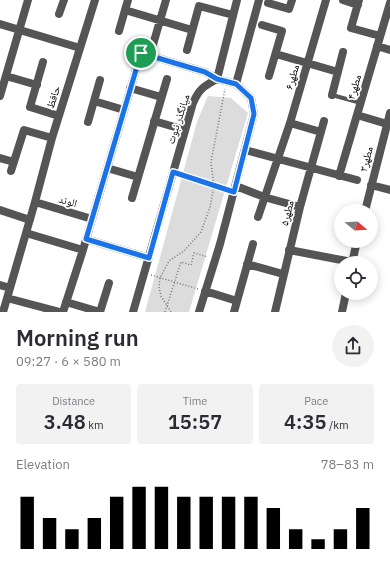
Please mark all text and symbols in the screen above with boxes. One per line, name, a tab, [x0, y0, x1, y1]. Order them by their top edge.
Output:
pin	[124, 36, 158, 70]
icon: arrive	[130, 42, 152, 64]
street label: مطهر۶	[282, 63, 302, 91]
street label: مطهر۴	[344, 73, 364, 101]
street label: حافظ	[43, 84, 63, 110]
street label: میانگذر نبوت	[163, 92, 193, 146]
street label: مطهر۳	[356, 145, 376, 173]
street label: الوند	[57, 192, 79, 210]
street label: مطهر۵	[277, 199, 297, 227]
north arrow	[334, 204, 378, 248]
map controls	[334, 204, 378, 300]
button: locate	[334, 256, 378, 300]
text: Morning run	[16, 323, 139, 352]
button: share	[332, 325, 374, 367]
text: 09:27 · 6 × 580 m	[16, 353, 121, 370]
text: Distance	[52, 394, 95, 408]
text: Time	[183, 394, 207, 408]
text: Pace	[304, 394, 328, 408]
text: 3.48	[44, 408, 86, 435]
text: 15:57	[168, 408, 222, 435]
text: 4:35	[284, 408, 326, 435]
text: km	[86, 418, 104, 432]
text: /km	[326, 418, 349, 432]
text: Elevation	[16, 456, 70, 473]
text: 78–83 m	[321, 456, 374, 473]

